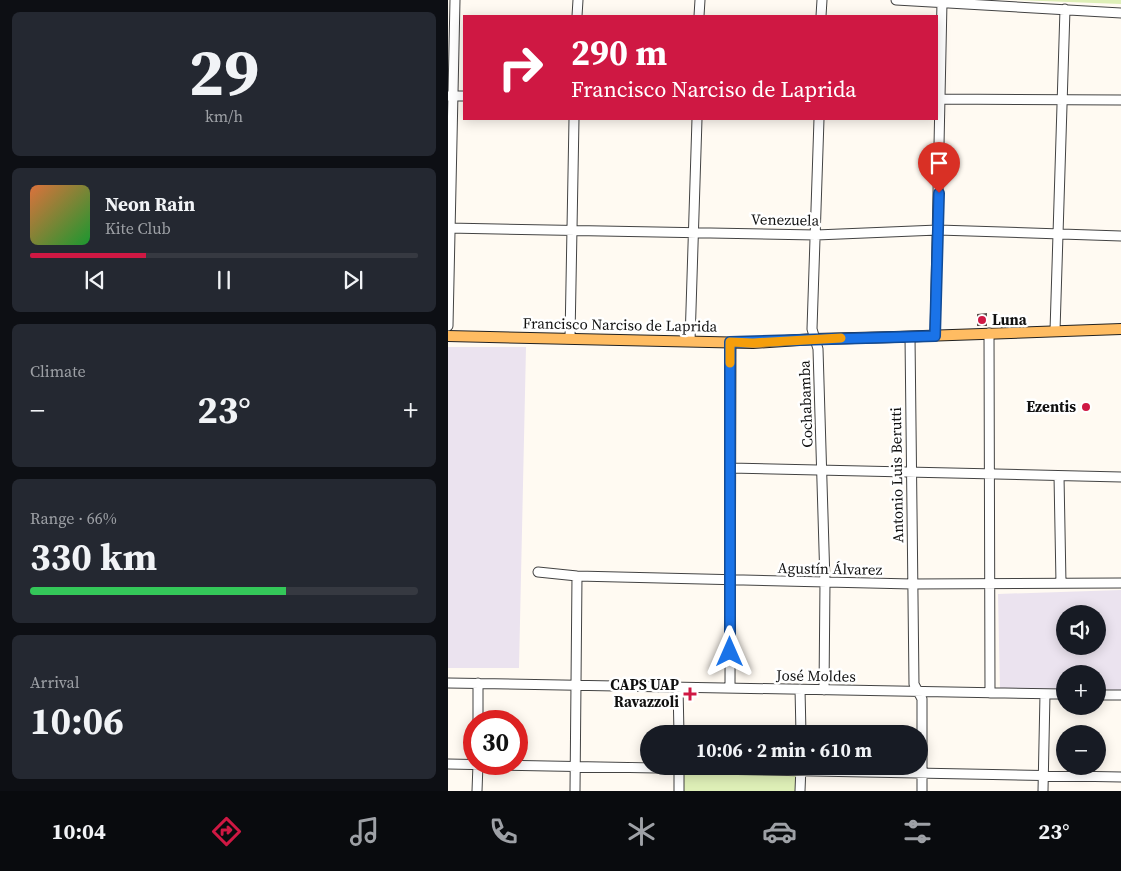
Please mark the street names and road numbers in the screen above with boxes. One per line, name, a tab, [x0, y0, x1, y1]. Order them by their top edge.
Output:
street label: Venezuela	[751, 208, 820, 231]
street label: Francisco Narciso de Laprida	[523, 312, 718, 337]
street label: Cochabamba	[793, 360, 818, 448]
street label: Antonio Luis Berutti	[885, 407, 908, 543]
street label: Agustín Álvarez	[777, 557, 883, 580]
street label: José Moldes	[775, 664, 856, 687]

